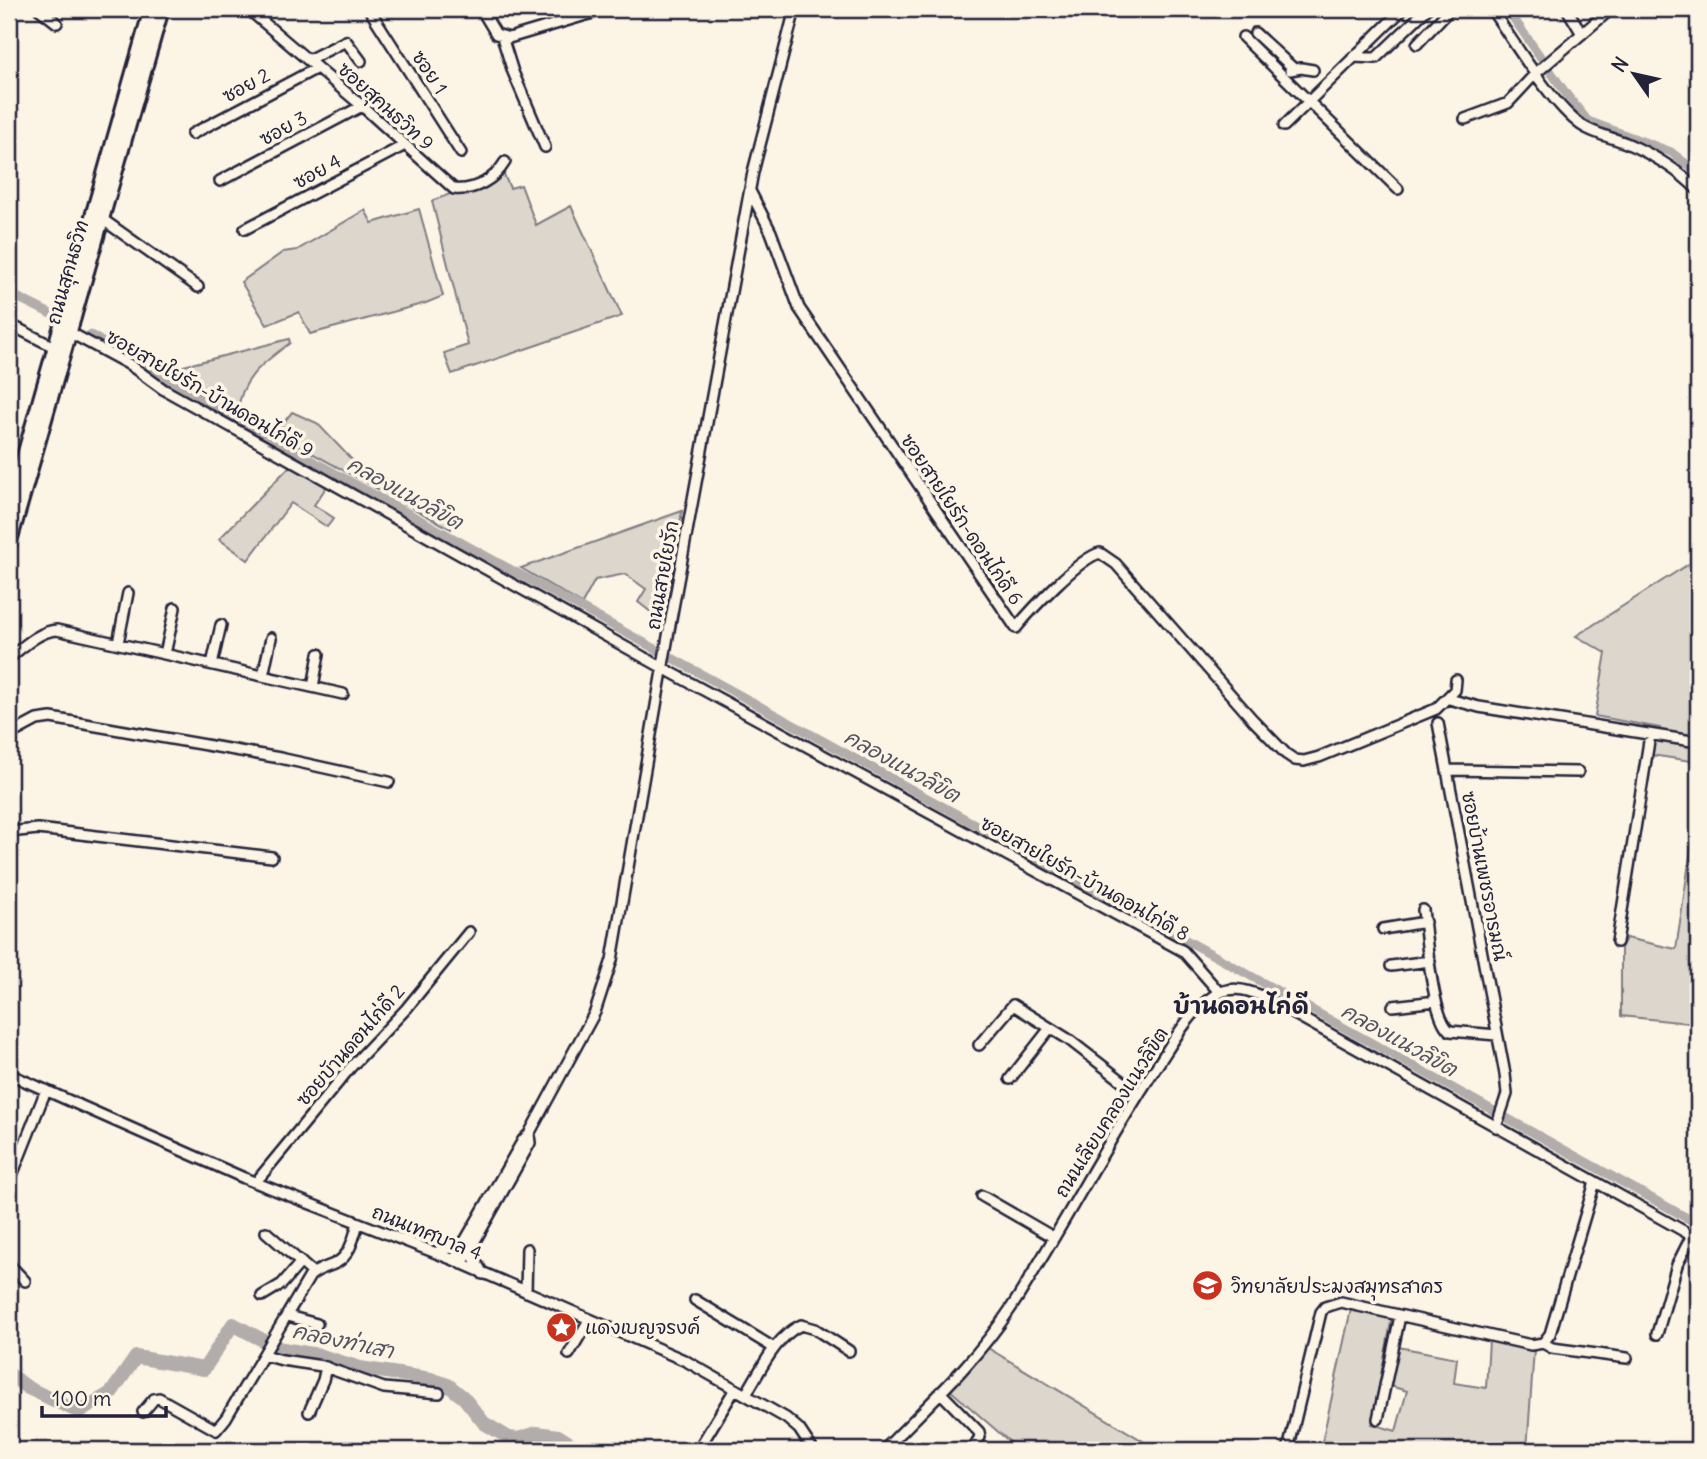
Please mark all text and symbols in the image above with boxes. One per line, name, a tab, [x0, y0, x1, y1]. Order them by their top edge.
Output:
north arrow	[1598, 38, 1668, 108]
street label: ซอย 1	[407, 46, 453, 98]
text: N	[1606, 52, 1634, 77]
street label: ซอยสุคนธวิท 9	[331, 57, 439, 158]
street label: ซอย 2	[218, 63, 274, 107]
street label: ซอย 3	[255, 105, 311, 151]
street label: ซอย 4	[289, 148, 345, 194]
street label: ถนนสุคนธวิท	[41, 217, 96, 328]
street label: ซอยสายใยรัก-บ้านดอนไก่ดี 9	[102, 324, 318, 462]
street label: ซอยสายใยรัก-ดอนไก่ดี 6	[896, 429, 1028, 609]
water label: คลองแนวลิขิต	[343, 450, 469, 536]
street label: ถนนสายใยรัก	[641, 518, 683, 632]
water label: คลองแนวลิขิต	[840, 723, 966, 809]
street label: ซอยบ้านเพชรอารมณ์	[1457, 789, 1513, 963]
street label: ซอยสายใยรัก-บ้านดอนไก่ดี 8	[976, 810, 1194, 946]
street label: ซอยบัานดอนไก่ดี 2	[291, 979, 409, 1111]
district label: บ้านดอนไก่ดี	[1173, 991, 1309, 1020]
water label: คลองแนวลิขิต	[1337, 997, 1463, 1083]
street label: ถนนเลียบคลองแนวลิขิต	[1049, 1022, 1173, 1202]
street label: ถนนเทศบาล 4	[369, 1199, 485, 1265]
school or university icon: วิทยาลัยประมงสมุทรสาคร	[1191, 1269, 1225, 1303]
place label: วิทยาลัยประมงสมุทรสาคร	[1231, 1274, 1443, 1301]
place icon: แดงเบญจรงค์	[545, 1310, 579, 1344]
place label: แดงเบญจรงค์	[585, 1315, 700, 1339]
water label: คลองท่าเสา	[290, 1317, 398, 1365]
scale bar	[42, 1375, 166, 1419]
text: 100 m	[52, 1385, 111, 1412]

